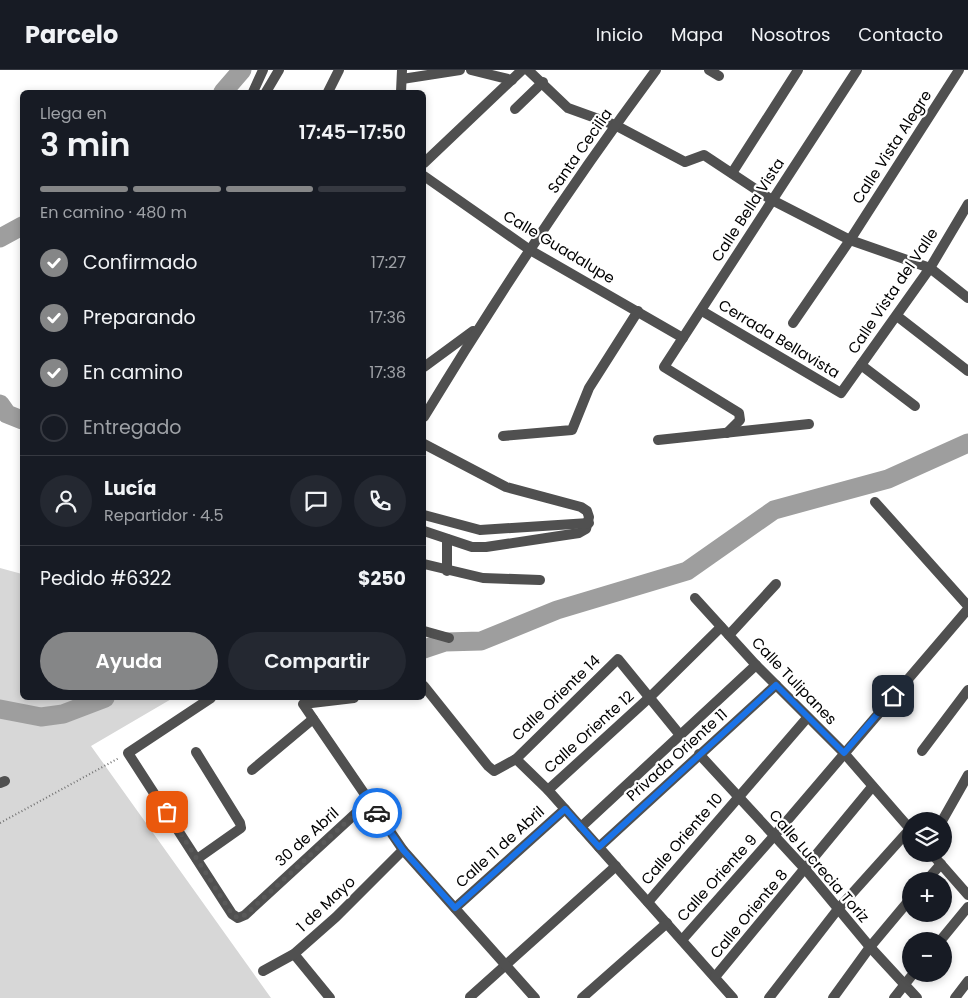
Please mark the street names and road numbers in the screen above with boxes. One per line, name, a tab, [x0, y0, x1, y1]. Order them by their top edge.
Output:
street label: Calle Vista Alegre	[847, 86, 936, 208]
street label: Santa Cecilia	[542, 104, 617, 197]
street label: Calle Bella Vista	[706, 154, 789, 266]
street label: Calle Guadalupe	[499, 205, 619, 288]
street label: Calle Vista del Valle	[843, 224, 943, 358]
street label: Cerrada Bellavista	[715, 294, 844, 383]
street label: Calle Tulipanes	[747, 632, 842, 729]
street label: Calle Oriente 14	[507, 650, 604, 745]
street label: Calle Oriente 12	[539, 685, 638, 778]
street label: Privada Oriente 11	[622, 704, 732, 806]
street label: Calle Oriente 10	[636, 788, 727, 889]
street label: Calle 11 de Abril	[451, 801, 549, 892]
street label: 30 de Abril	[270, 802, 343, 871]
street label: Calle Lucrecia Toriz	[764, 805, 874, 927]
street label: Calle Oriente 9	[672, 830, 761, 926]
street label: Calle Oriente 8	[705, 865, 792, 963]
street label: 1 de Mayo	[292, 871, 360, 936]

